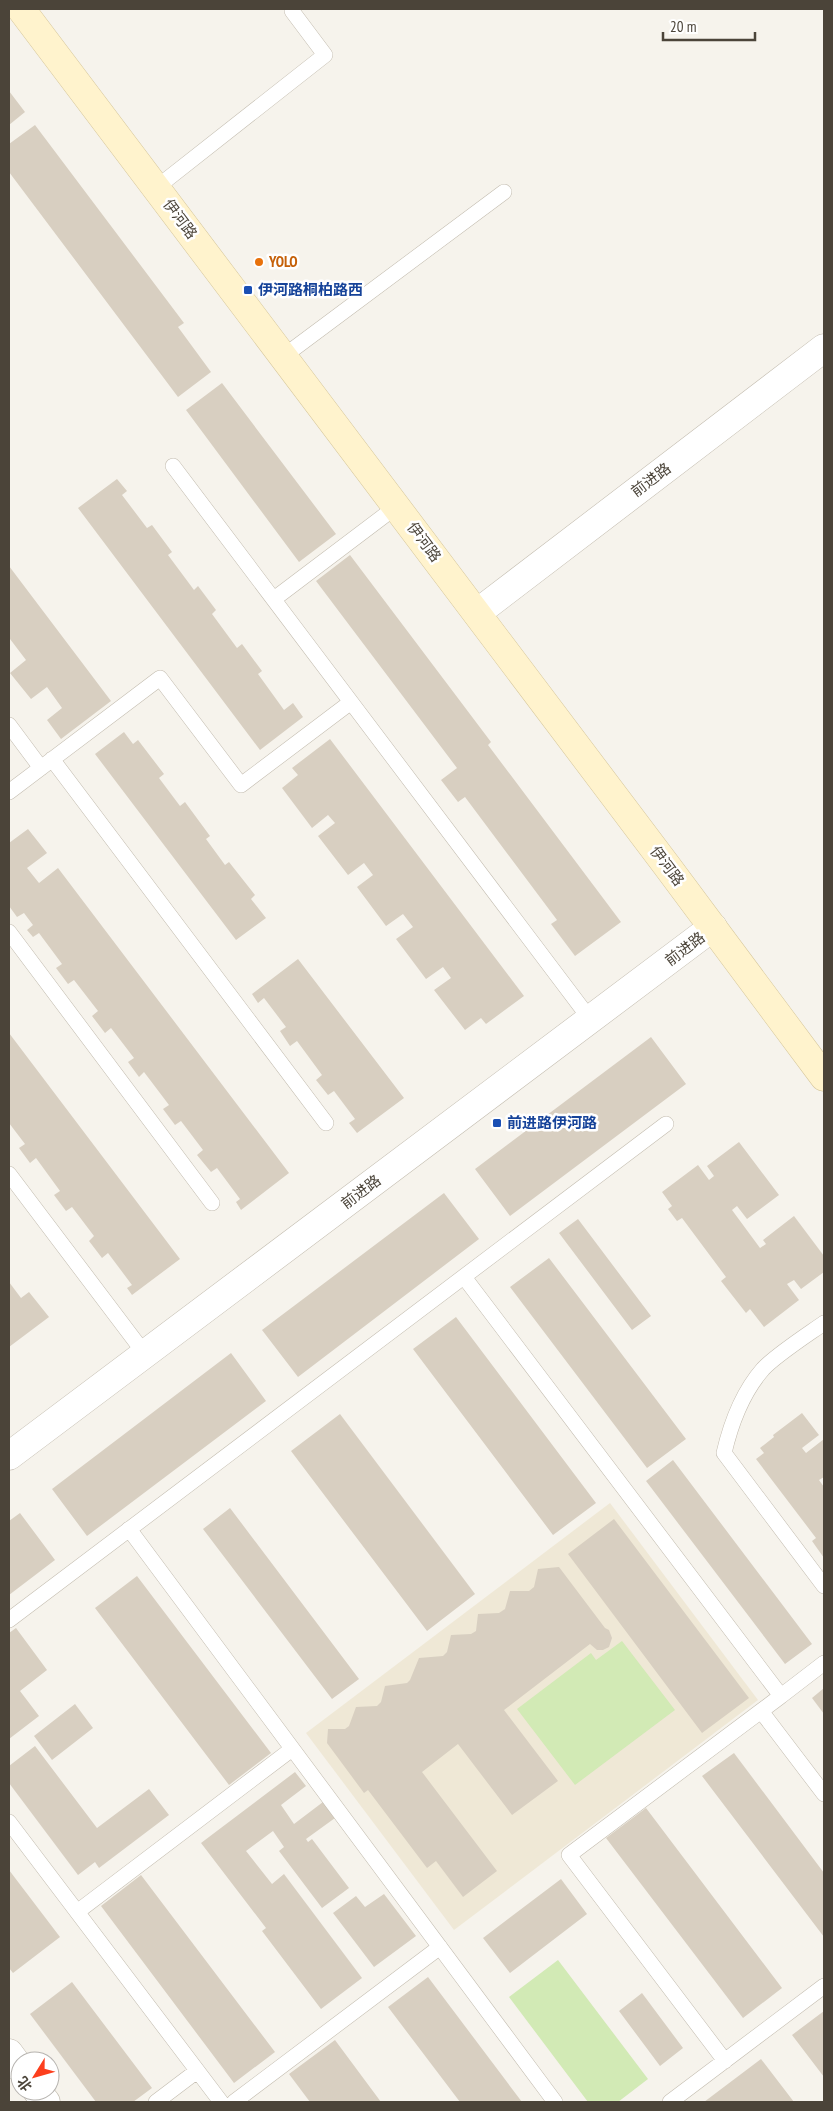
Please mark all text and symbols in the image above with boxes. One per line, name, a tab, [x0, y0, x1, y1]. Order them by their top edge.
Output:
scale bar	[663, 10, 756, 42]
text: 20 m	[670, 17, 696, 36]
street label: 伊河路	[159, 195, 202, 242]
place label: YOLO	[268, 252, 298, 271]
marker: YOLO	[253, 256, 265, 268]
place label: 伊河路桐柏路西	[258, 280, 363, 299]
marker: 伊河路桐柏路西	[242, 284, 254, 296]
street label: 前进路	[627, 458, 674, 501]
street label: 伊河路	[403, 518, 446, 565]
street label: 伊河路	[646, 842, 689, 889]
street label: 前进路	[661, 927, 708, 970]
place label: 前进路伊河路	[507, 1113, 597, 1132]
marker: 前进路伊河路	[491, 1117, 503, 1129]
street label: 前进路	[337, 1170, 384, 1213]
north arrow	[10, 2051, 60, 2101]
text: 北	[13, 2073, 36, 2095]

